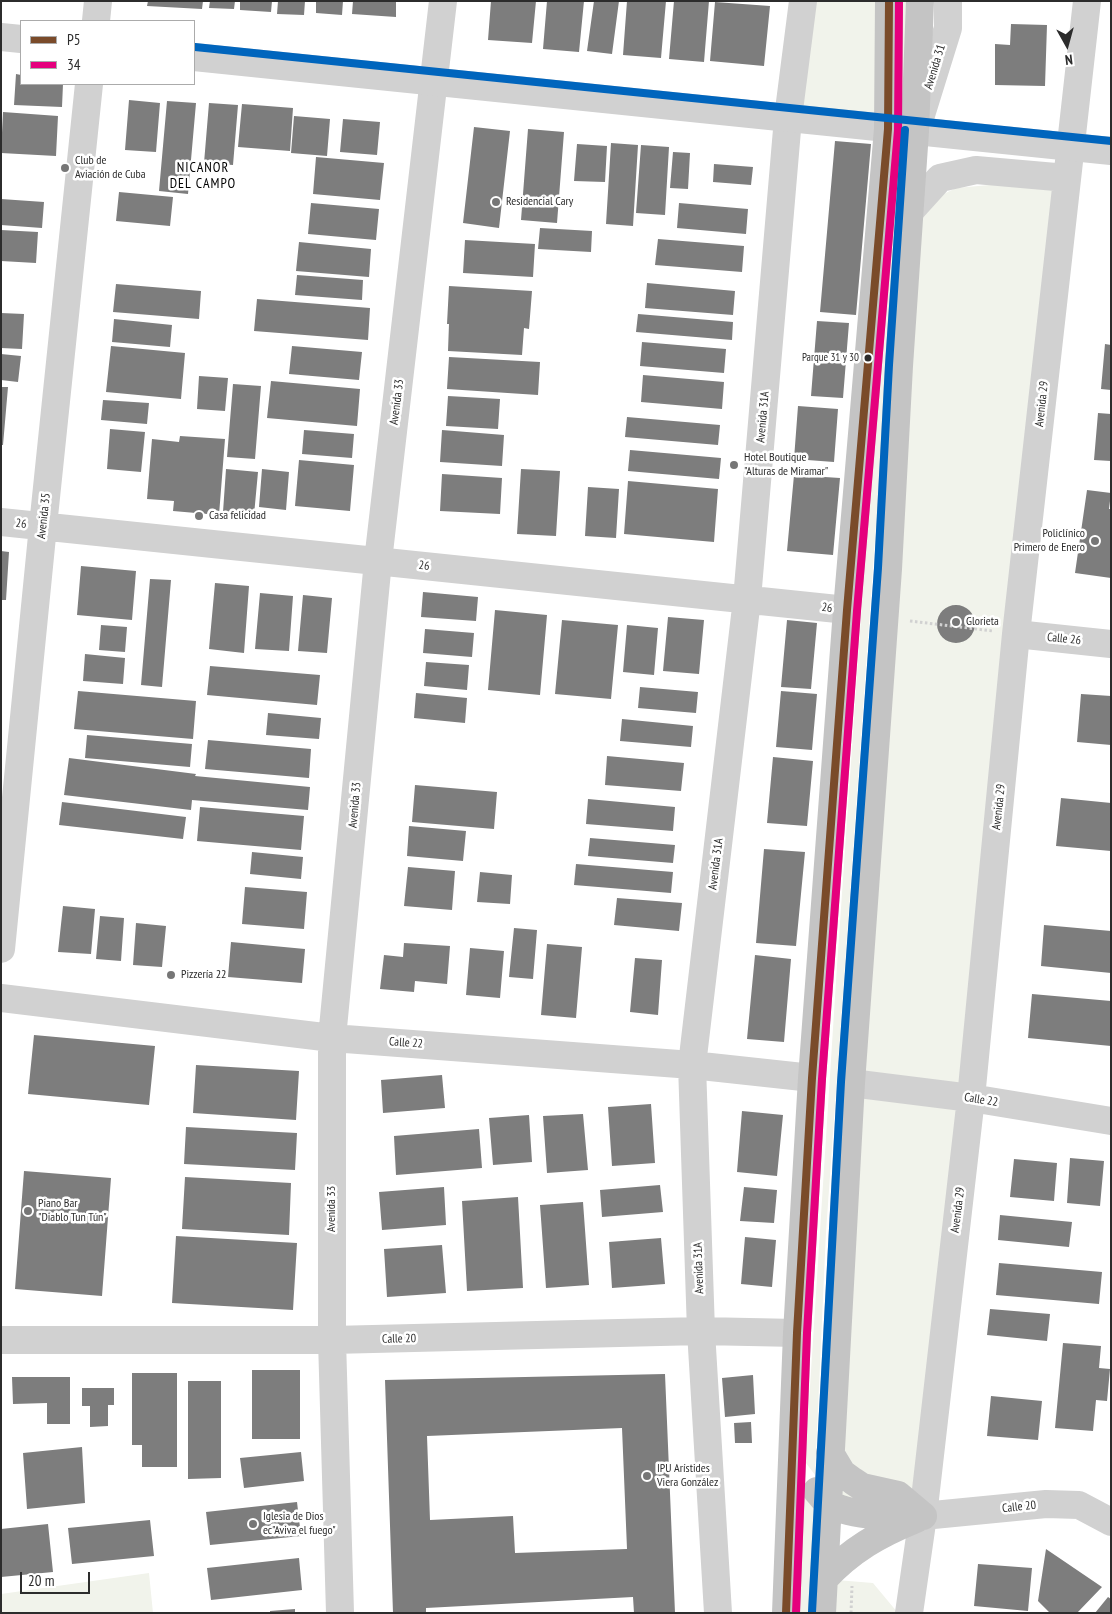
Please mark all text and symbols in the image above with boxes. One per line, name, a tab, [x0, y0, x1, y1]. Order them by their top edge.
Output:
legend	[20, 20, 195, 85]
north arrow	[1042, 20, 1092, 70]
text: P5	[67, 30, 81, 49]
street label: Avenida 31	[921, 43, 949, 91]
text: N	[1064, 50, 1074, 69]
text: 34	[67, 55, 81, 74]
place label: Club de Aviación de Cuba	[75, 154, 145, 182]
district label: NICANOR DEL CAMPO	[169, 160, 237, 192]
marker: Club de Aviación de Cuba	[59, 162, 71, 174]
place label: Residencial Cary	[506, 195, 573, 209]
marker: Residencial Cary	[490, 196, 502, 208]
place label: Parque 31 y 30	[802, 351, 859, 365]
marker: Parque 31 y 30	[863, 353, 873, 363]
street label: Avenida 33	[387, 378, 407, 426]
street label: Avenida 29	[1032, 380, 1052, 428]
street label: Avenida 31A	[754, 391, 772, 443]
place label: Hotel Boutique "Alturas de Miramar"	[744, 451, 828, 479]
marker: Hotel Boutique "Alturas de Miramar"	[728, 459, 740, 471]
street label: Avenida 35	[34, 492, 54, 540]
place label: Casa felicidad	[209, 509, 266, 523]
marker: Casa felicidad	[193, 510, 205, 522]
street label: 26	[15, 516, 27, 532]
place label: Policlínico Primero de Enero	[1014, 527, 1085, 555]
marker: Policlínico Primero de Enero	[1089, 535, 1101, 547]
street label: 26	[418, 558, 430, 574]
street label: 26	[821, 600, 833, 616]
place label: Glorieta	[966, 615, 999, 629]
marker: Glorieta	[950, 616, 962, 628]
street label: Calle 26	[1046, 630, 1082, 648]
street label: Avenida 33	[346, 781, 364, 829]
street label: Avenida 29	[989, 783, 1009, 831]
street label: Avenida 31A	[706, 837, 726, 891]
place label: Pizzería 22	[181, 968, 227, 982]
marker: Pizzería 22	[165, 969, 177, 981]
street label: Calle 22	[389, 1035, 423, 1051]
street label: Calle 22	[963, 1090, 999, 1110]
street label: Avenida 33	[325, 1186, 339, 1232]
street label: Avenida 29	[948, 1186, 968, 1234]
place label: Piano Bar "Diablo Tun Tún"	[38, 1197, 107, 1225]
marker: Piano Bar "Diablo Tun Tún"	[22, 1205, 34, 1217]
street label: Avenida 31A	[691, 1242, 707, 1294]
street label: Calle 20	[382, 1332, 416, 1346]
place label: IPU Arístides Viera González	[657, 1462, 718, 1490]
marker: IPU Arístides Viera González	[641, 1470, 653, 1482]
street label: Calle 20	[1001, 1498, 1037, 1516]
place label: Iglesia de Dios ec"Aviva el fuego"	[263, 1510, 336, 1538]
marker: Iglesia de Dios ec"Aviva el fuego"	[247, 1518, 259, 1530]
scale bar	[22, 1562, 92, 1594]
text: 20 m	[28, 1571, 54, 1590]

